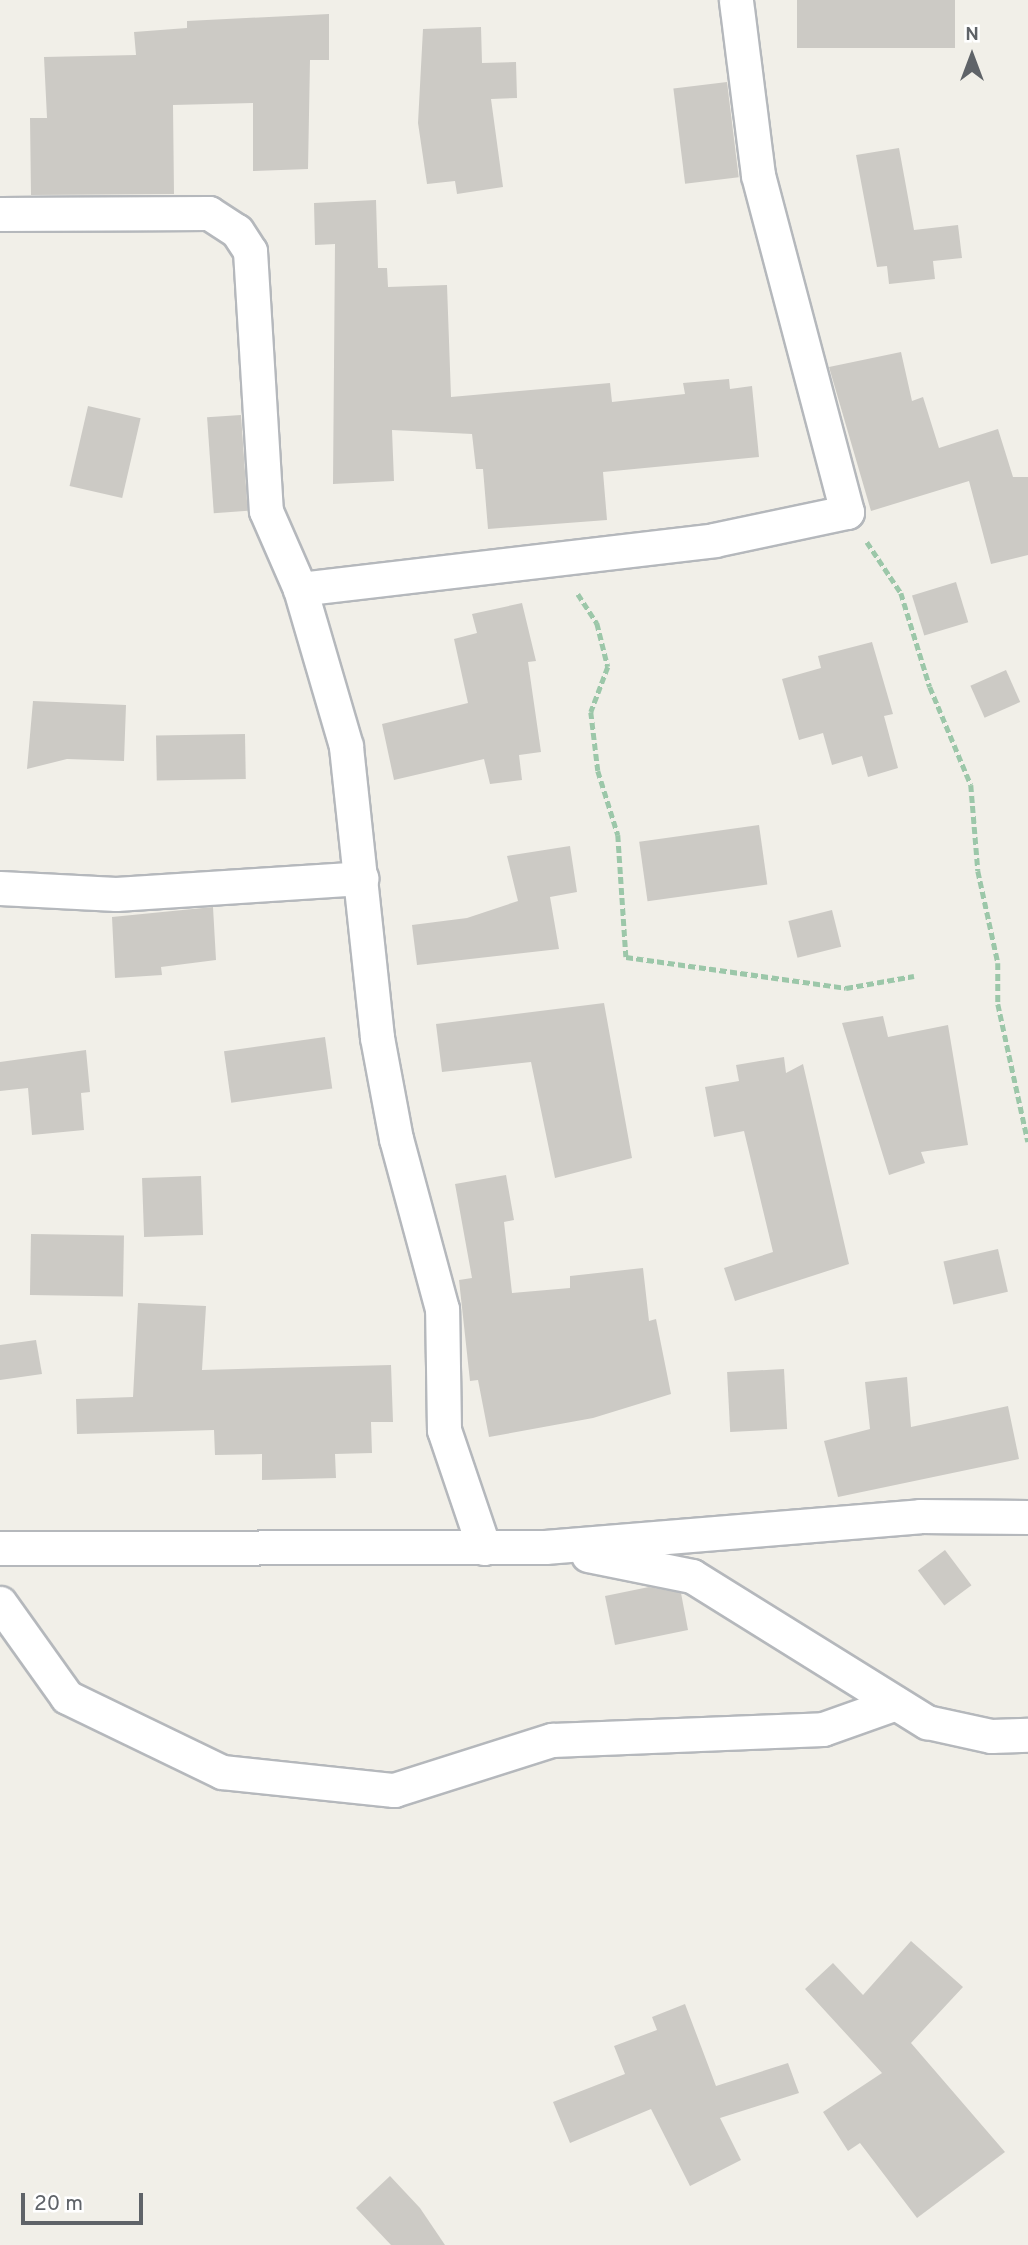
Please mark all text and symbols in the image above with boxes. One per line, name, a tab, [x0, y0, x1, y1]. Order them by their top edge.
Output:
north arrow	[937, 21, 1007, 91]
text: N	[965, 23, 979, 47]
scale bar	[24, 2178, 147, 2222]
text: 20 m	[34, 2191, 83, 2218]

